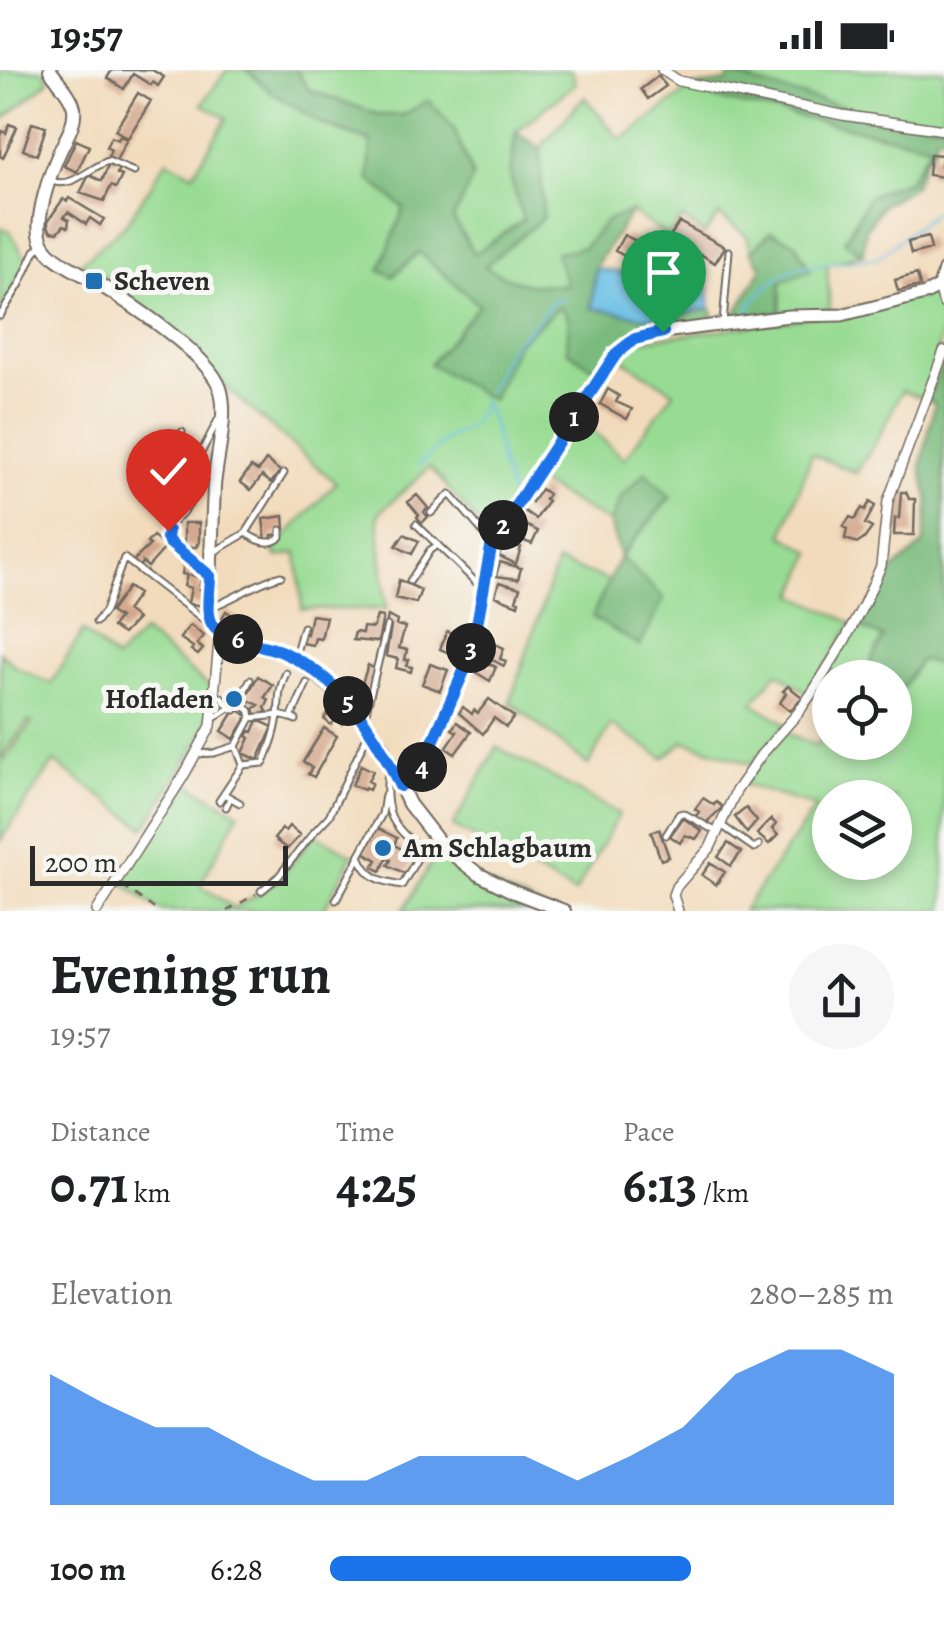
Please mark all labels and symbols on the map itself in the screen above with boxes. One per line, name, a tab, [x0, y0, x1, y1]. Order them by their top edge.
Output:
pin	[621, 230, 706, 333]
place label: Scheven	[114, 262, 210, 300]
marker: Scheven	[83, 270, 105, 292]
pin: 1	[549, 392, 599, 442]
pin	[126, 429, 211, 532]
pin: 2	[478, 500, 528, 550]
pin: 6	[213, 614, 263, 664]
pin: 3	[446, 623, 496, 673]
pin: 5	[323, 676, 373, 726]
place label: Hofladen	[105, 680, 214, 718]
marker: Hofladen	[223, 688, 245, 710]
pin: 4	[397, 742, 447, 792]
place label: Am Schlagbaum	[402, 829, 592, 867]
marker: Am Schlagbaum	[372, 837, 394, 859]
scale bar	[30, 841, 288, 886]

